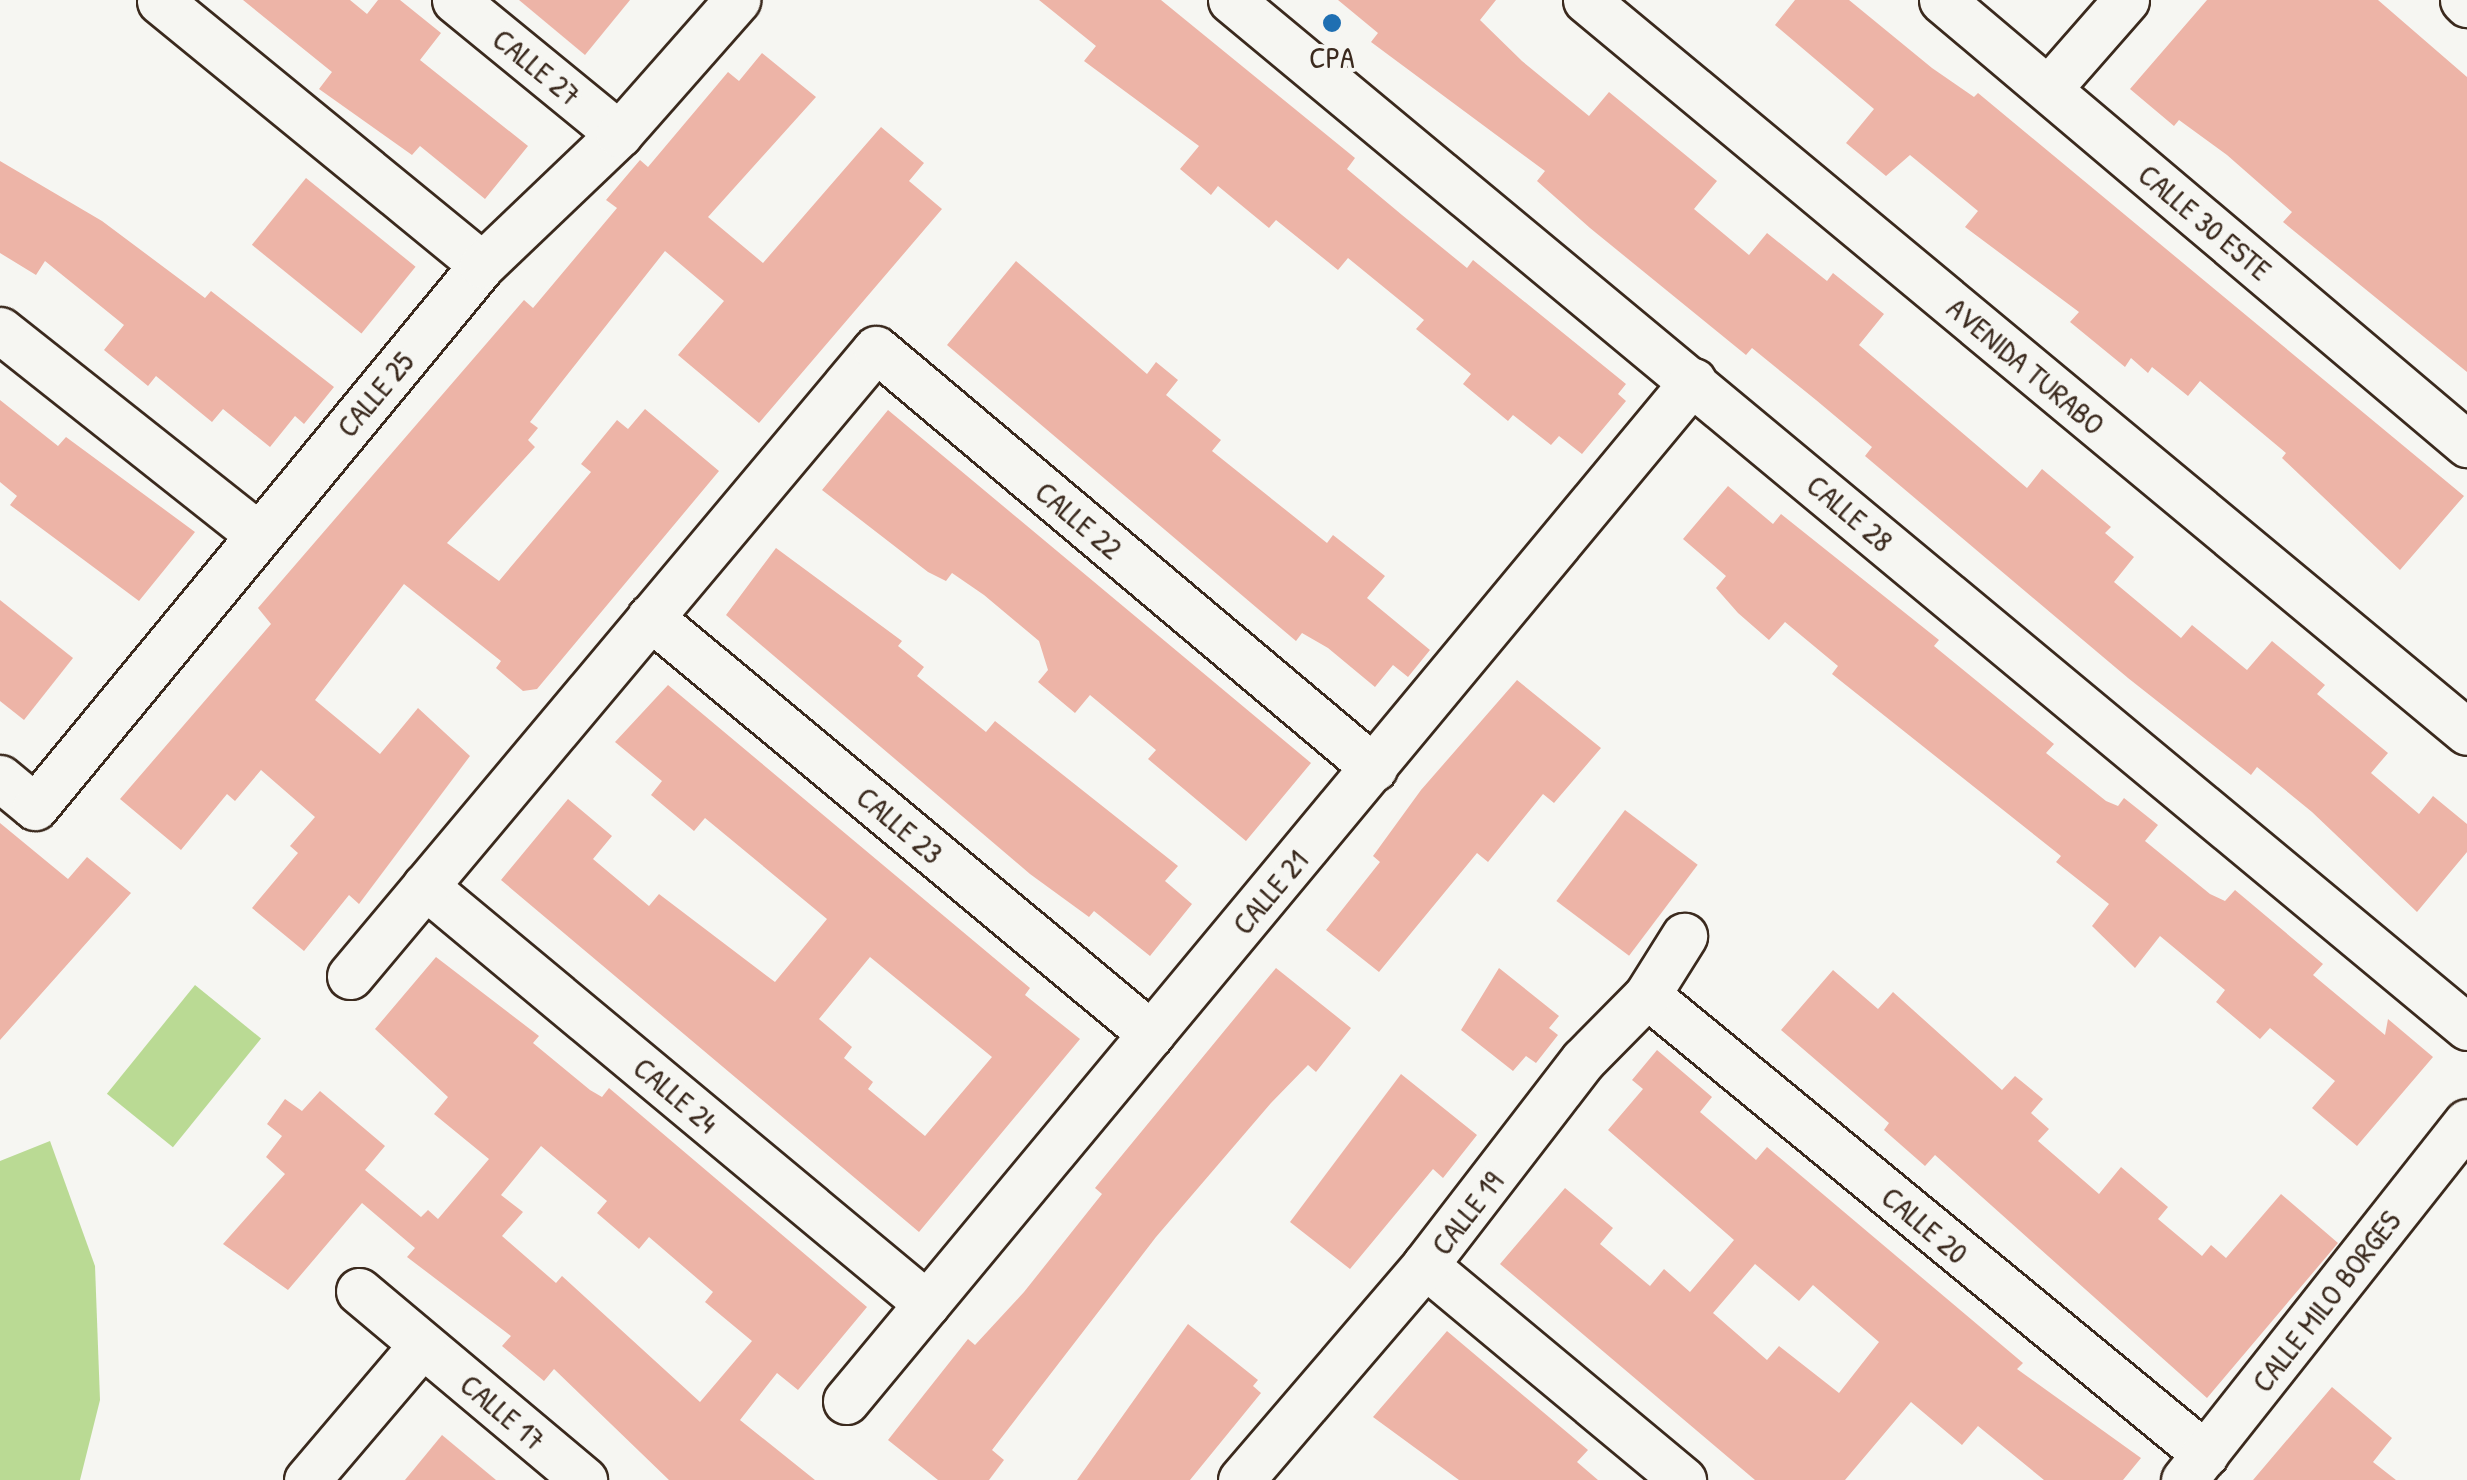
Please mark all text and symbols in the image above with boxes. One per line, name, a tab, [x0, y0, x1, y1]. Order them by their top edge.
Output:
marker: CPA	[1321, 12, 1343, 34]
street label: CALLE 27	[486, 21, 588, 113]
place label: CPA	[1309, 39, 1355, 75]
street label: CALLE 30 ESTE	[2132, 156, 2278, 288]
street label: AVENIDA TURABO	[1940, 290, 2112, 442]
street label: CALLE 25	[329, 344, 421, 444]
street label: CALLE 28	[1800, 467, 1900, 559]
street label: CALLE 22	[1028, 474, 1130, 566]
street label: CALLE 23	[850, 779, 950, 871]
street label: CALLE 21	[1225, 843, 1315, 941]
street label: CALLE 24	[627, 1049, 725, 1141]
street label: CALLE 19	[1423, 1164, 1511, 1262]
street label: CALLE 20	[1875, 1179, 1975, 1271]
street label: CALLE MILO BORGES	[2244, 1203, 2408, 1399]
street label: CALLE 17	[453, 1366, 553, 1458]

